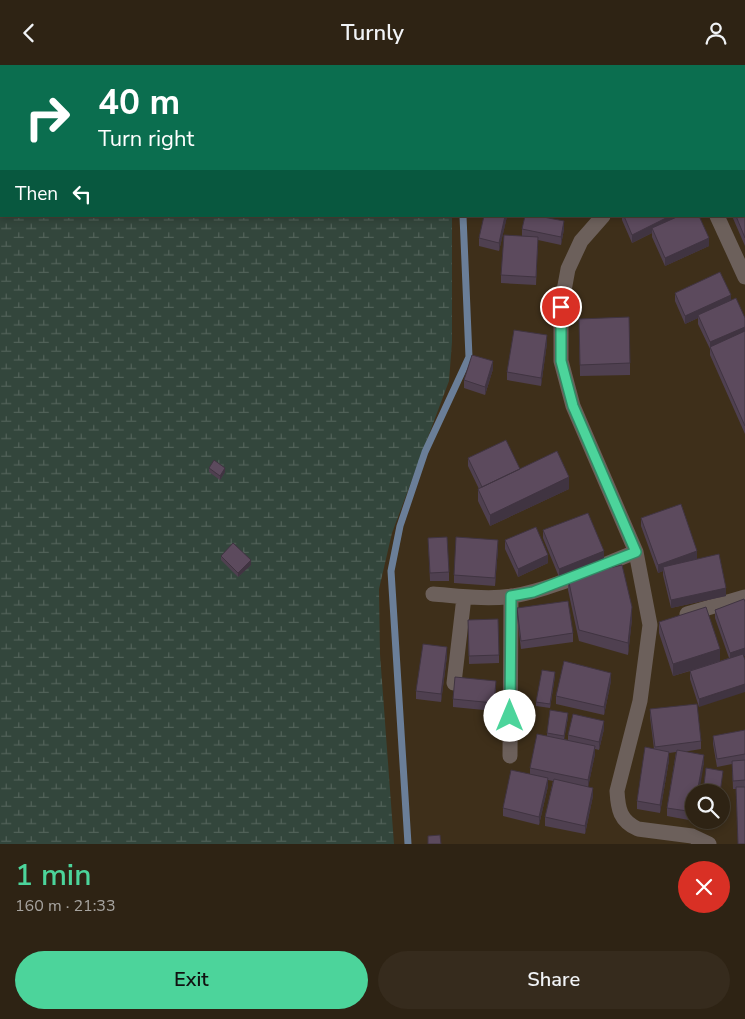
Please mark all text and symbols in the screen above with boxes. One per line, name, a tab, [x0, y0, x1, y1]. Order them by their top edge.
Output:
text: Turnly	[341, 18, 404, 48]
icon: back	[15, 19, 43, 47]
icon: person	[702, 19, 730, 47]
text: 40 m	[98, 79, 180, 126]
icon: right	[15, 85, 80, 150]
text: Turn right	[98, 124, 194, 154]
icon: left	[68, 180, 96, 208]
text: Then	[15, 181, 58, 207]
pin	[540, 286, 582, 328]
icon: arrive	[547, 293, 575, 321]
position arrow	[483, 689, 535, 741]
map controls	[685, 784, 730, 829]
button: search	[685, 784, 730, 829]
text: 1 min	[15, 855, 91, 896]
button: close	[678, 861, 730, 913]
text: 160 m · 21:33	[15, 895, 116, 917]
button: Exit	[15, 951, 368, 1009]
button: Share	[378, 951, 730, 1009]

